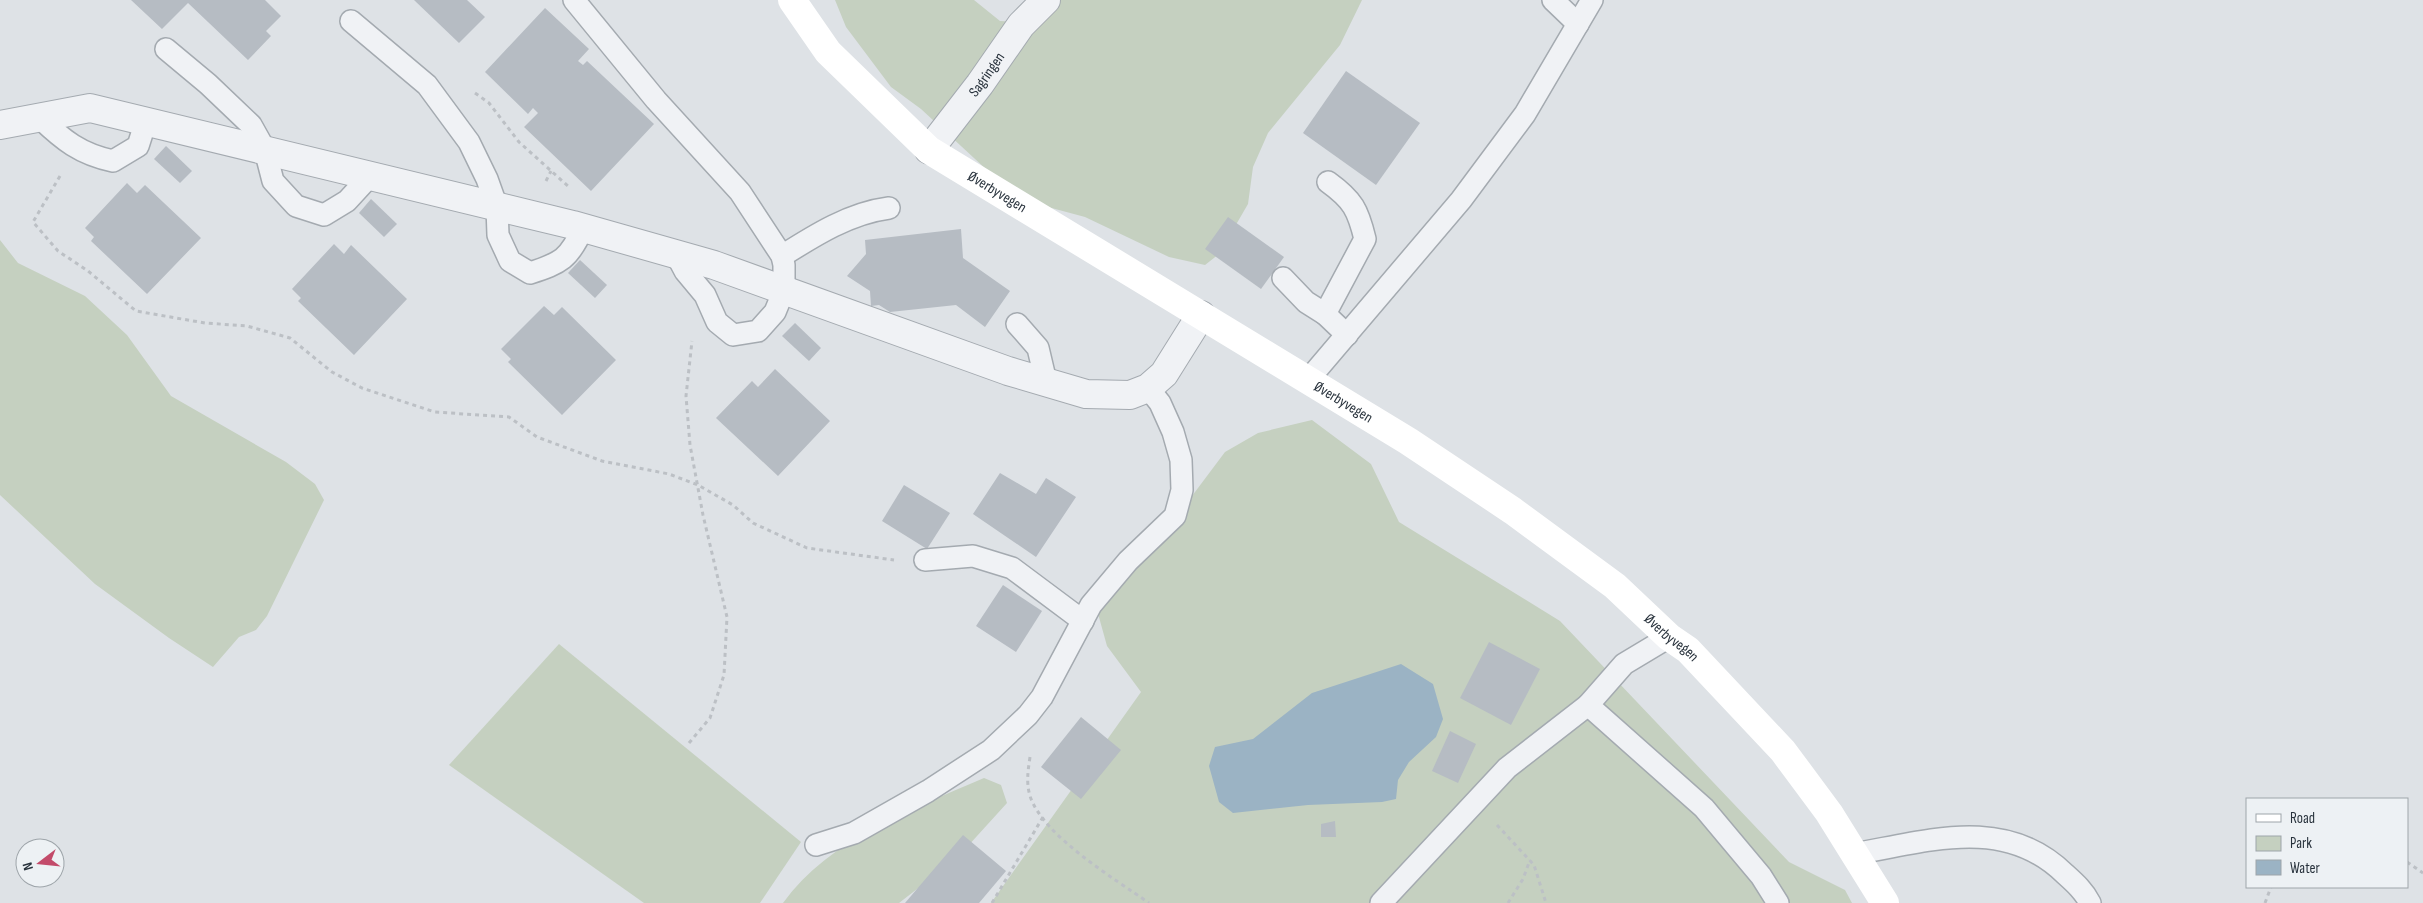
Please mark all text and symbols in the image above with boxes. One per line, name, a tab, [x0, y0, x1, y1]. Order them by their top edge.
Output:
street label: Sagringen	[964, 48, 1009, 100]
street label: Øverbyvegen	[964, 166, 1030, 217]
street label: Øverbyvegen	[1311, 377, 1376, 427]
street label: Øverbyvegen	[1640, 609, 1703, 665]
legend	[2246, 798, 2408, 888]
text: Road	[2290, 809, 2315, 828]
text: Park	[2290, 834, 2312, 853]
north arrow	[15, 838, 65, 888]
text: Water	[2290, 859, 2321, 878]
text: N	[19, 861, 37, 872]

